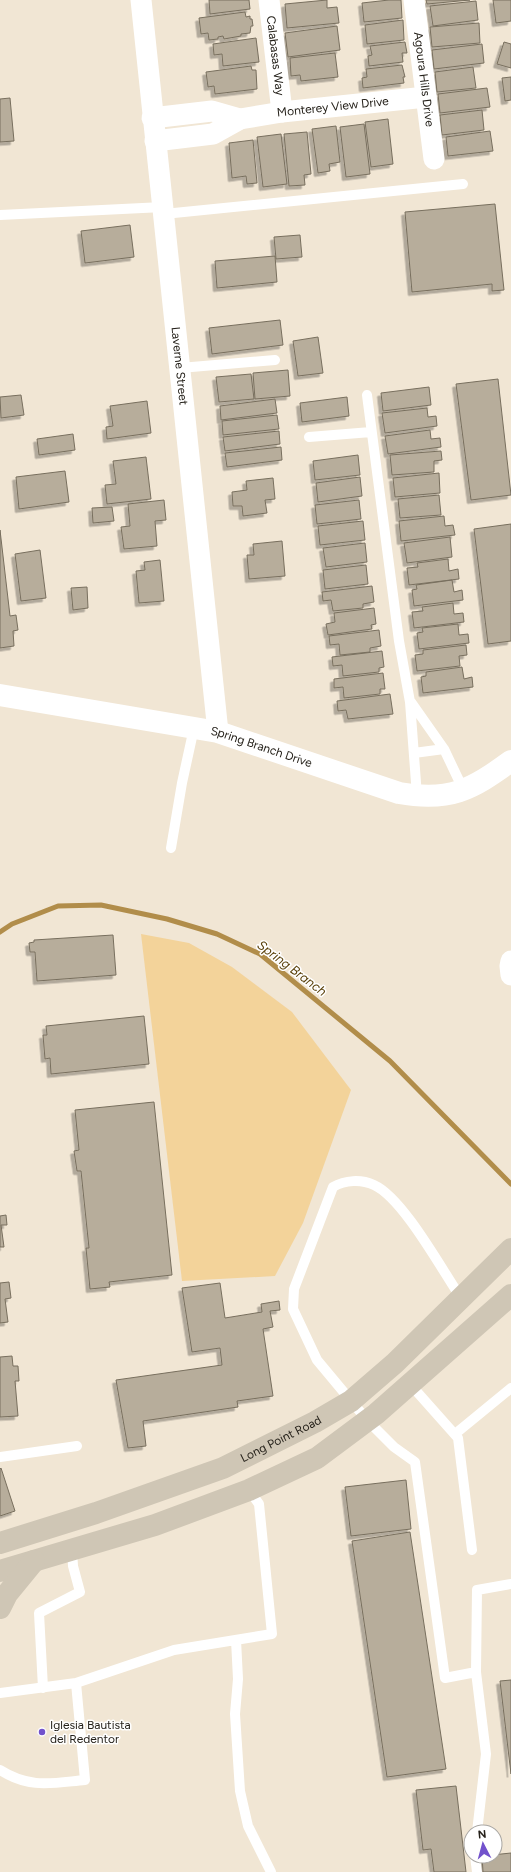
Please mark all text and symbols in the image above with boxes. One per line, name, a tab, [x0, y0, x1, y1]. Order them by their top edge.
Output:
street label: Calabasas Way	[264, 15, 287, 97]
street label: Agoura Hills Drive	[411, 31, 437, 128]
street label: Monterey View Drive	[276, 94, 390, 119]
street label: Laverne Street	[168, 326, 191, 406]
street label: Spring Branch Drive	[210, 724, 314, 770]
water label: Spring Branch	[254, 937, 330, 999]
street label: Long Point Road	[238, 1413, 324, 1465]
place label: Iglesia Bautista del Redentor	[50, 1718, 131, 1746]
marker: Iglesia Bautista del Redentor	[37, 1727, 47, 1737]
north arrow	[463, 1824, 503, 1864]
text: N	[477, 1828, 487, 1841]

